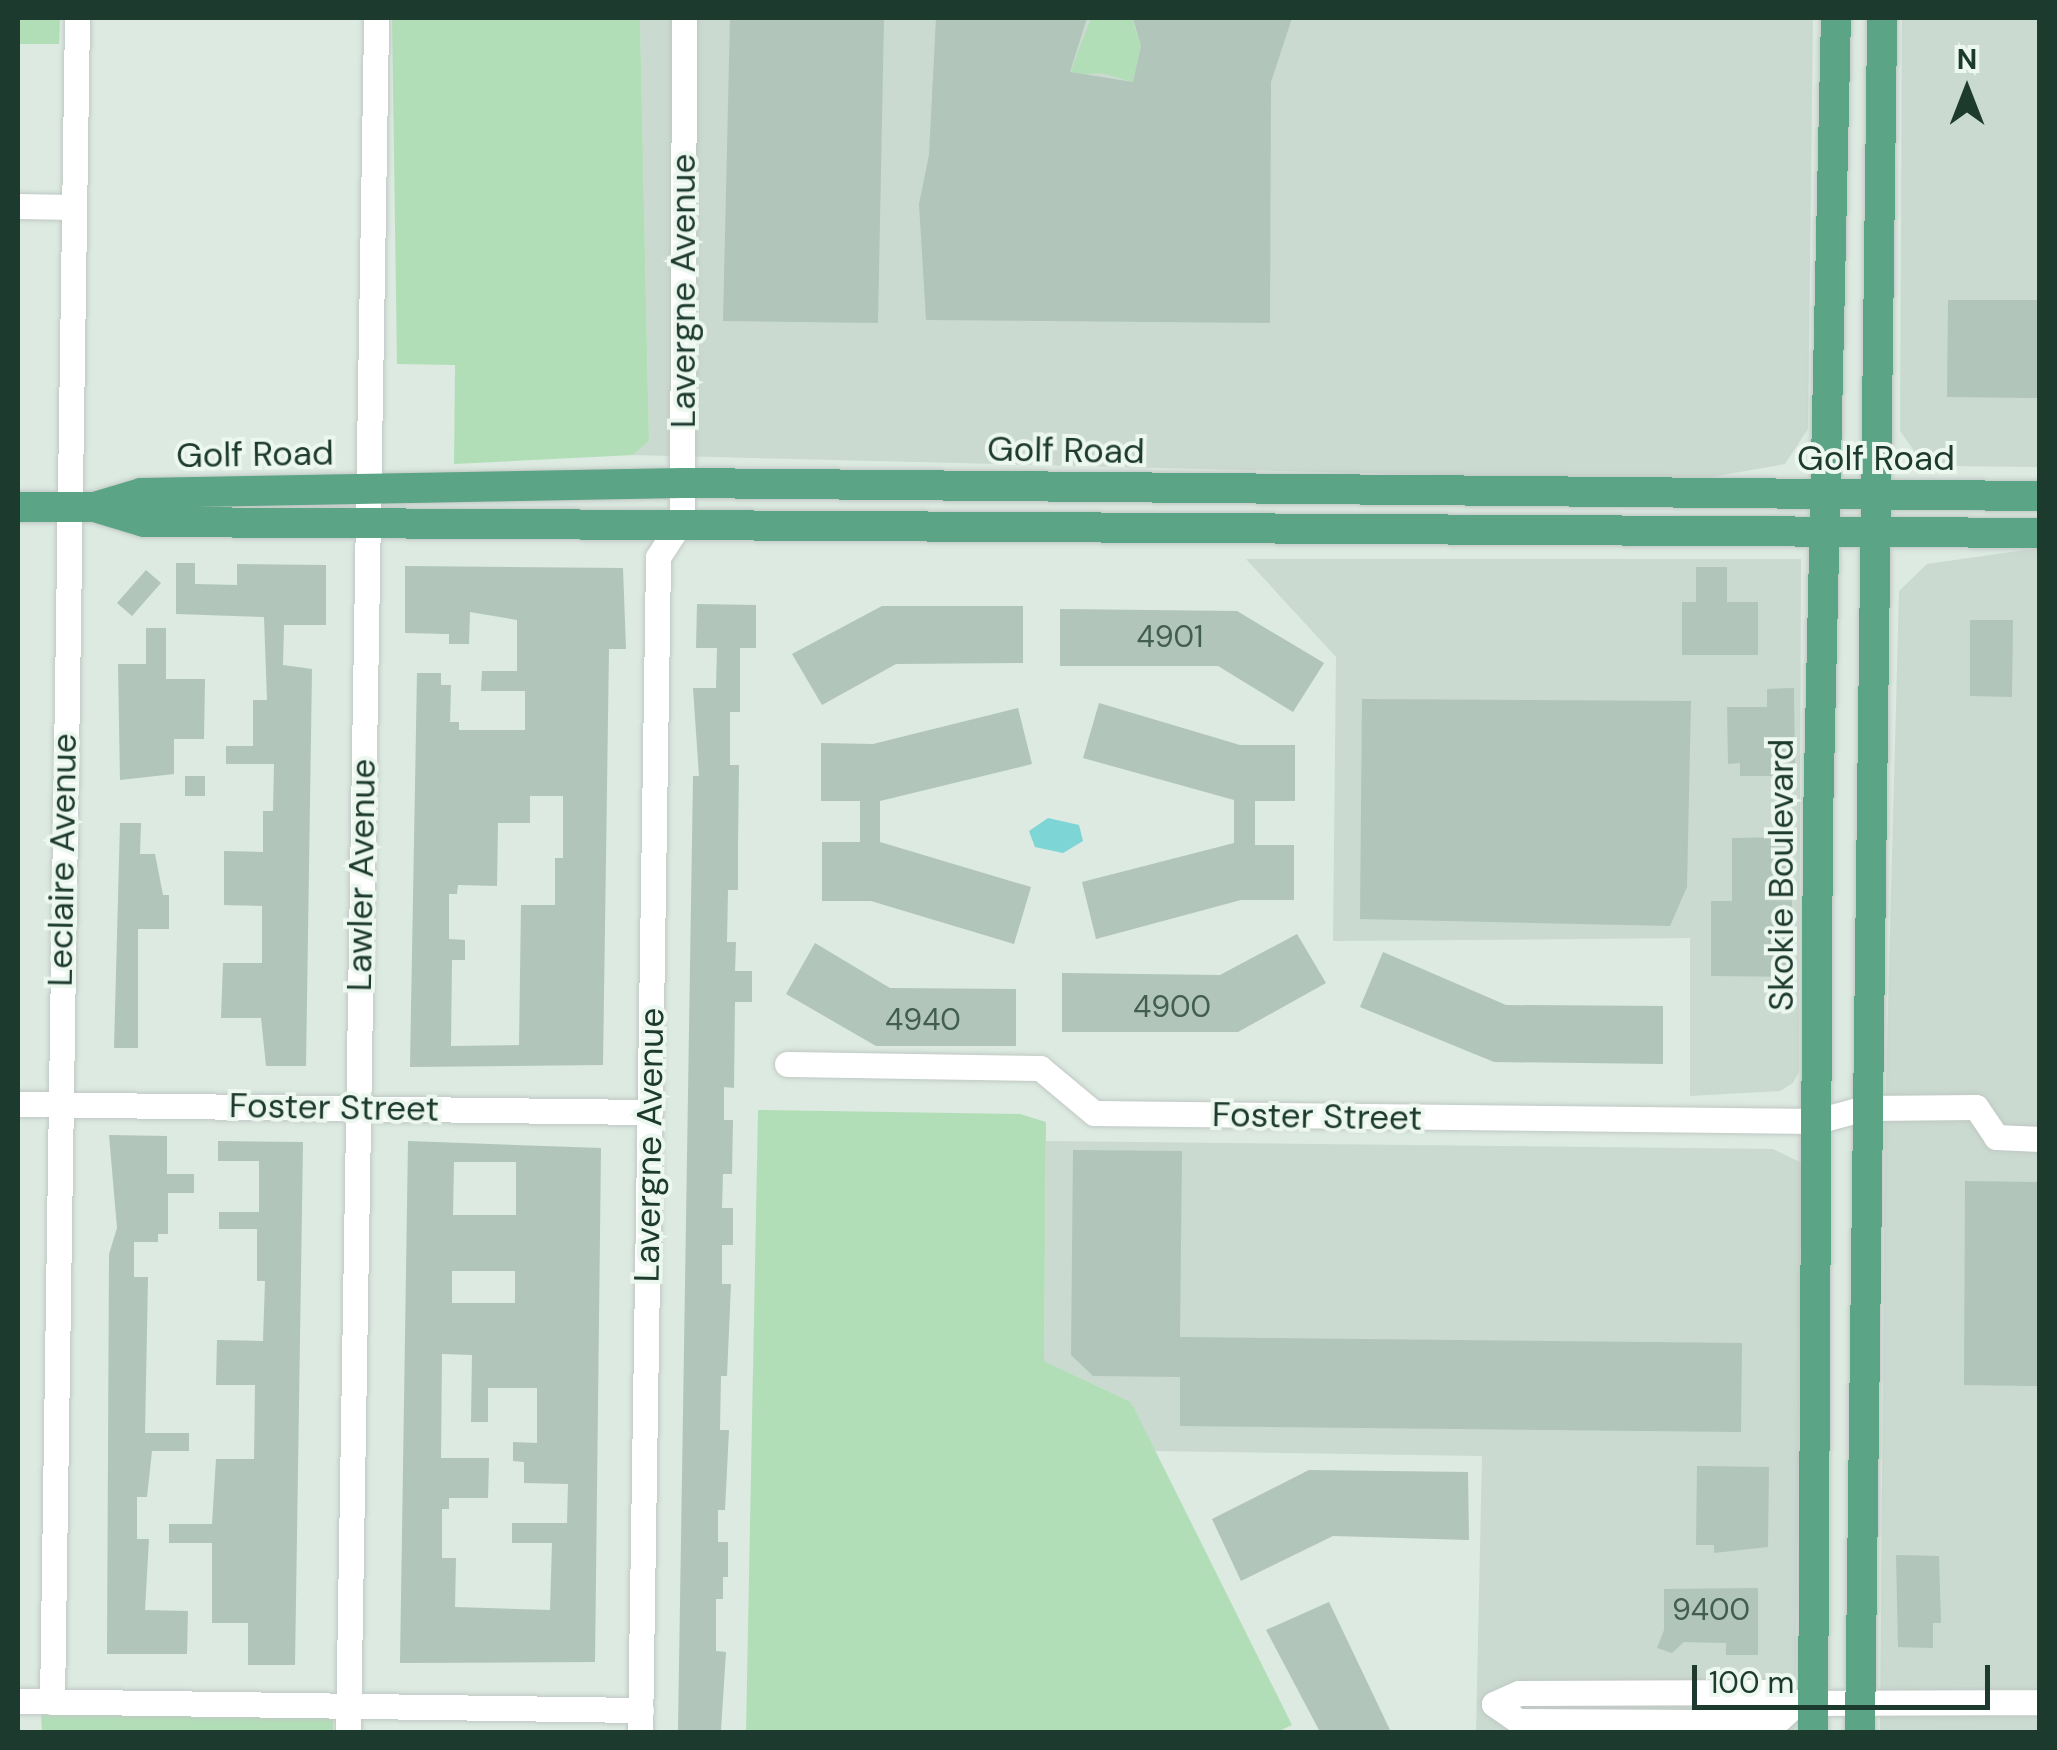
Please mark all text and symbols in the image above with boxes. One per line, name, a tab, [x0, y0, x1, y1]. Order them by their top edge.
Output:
north arrow	[1917, 40, 2017, 140]
text: N	[1957, 41, 1977, 78]
street label: Lavergne Avenue	[662, 154, 704, 428]
street label: Golf Road	[987, 428, 1145, 472]
street label: Golf Road	[176, 432, 334, 476]
street label: Golf Road	[1797, 437, 1955, 479]
house number: 4901	[1137, 619, 1203, 655]
street label: Leclaire Avenue	[39, 733, 85, 987]
street label: Skokie Boulevard	[1760, 739, 1802, 1011]
street label: Lawler Avenue	[338, 758, 384, 992]
house number: 4900	[1133, 989, 1211, 1025]
house number: 4940	[885, 1002, 961, 1038]
street label: Lavergne Avenue	[626, 1007, 672, 1283]
street label: Foster Street	[229, 1084, 439, 1130]
street label: Foster Street	[1212, 1093, 1422, 1139]
house number: 9400	[1672, 1592, 1750, 1628]
scale bar	[1697, 1645, 1994, 1707]
text: 100 m	[1709, 1663, 1794, 1702]

